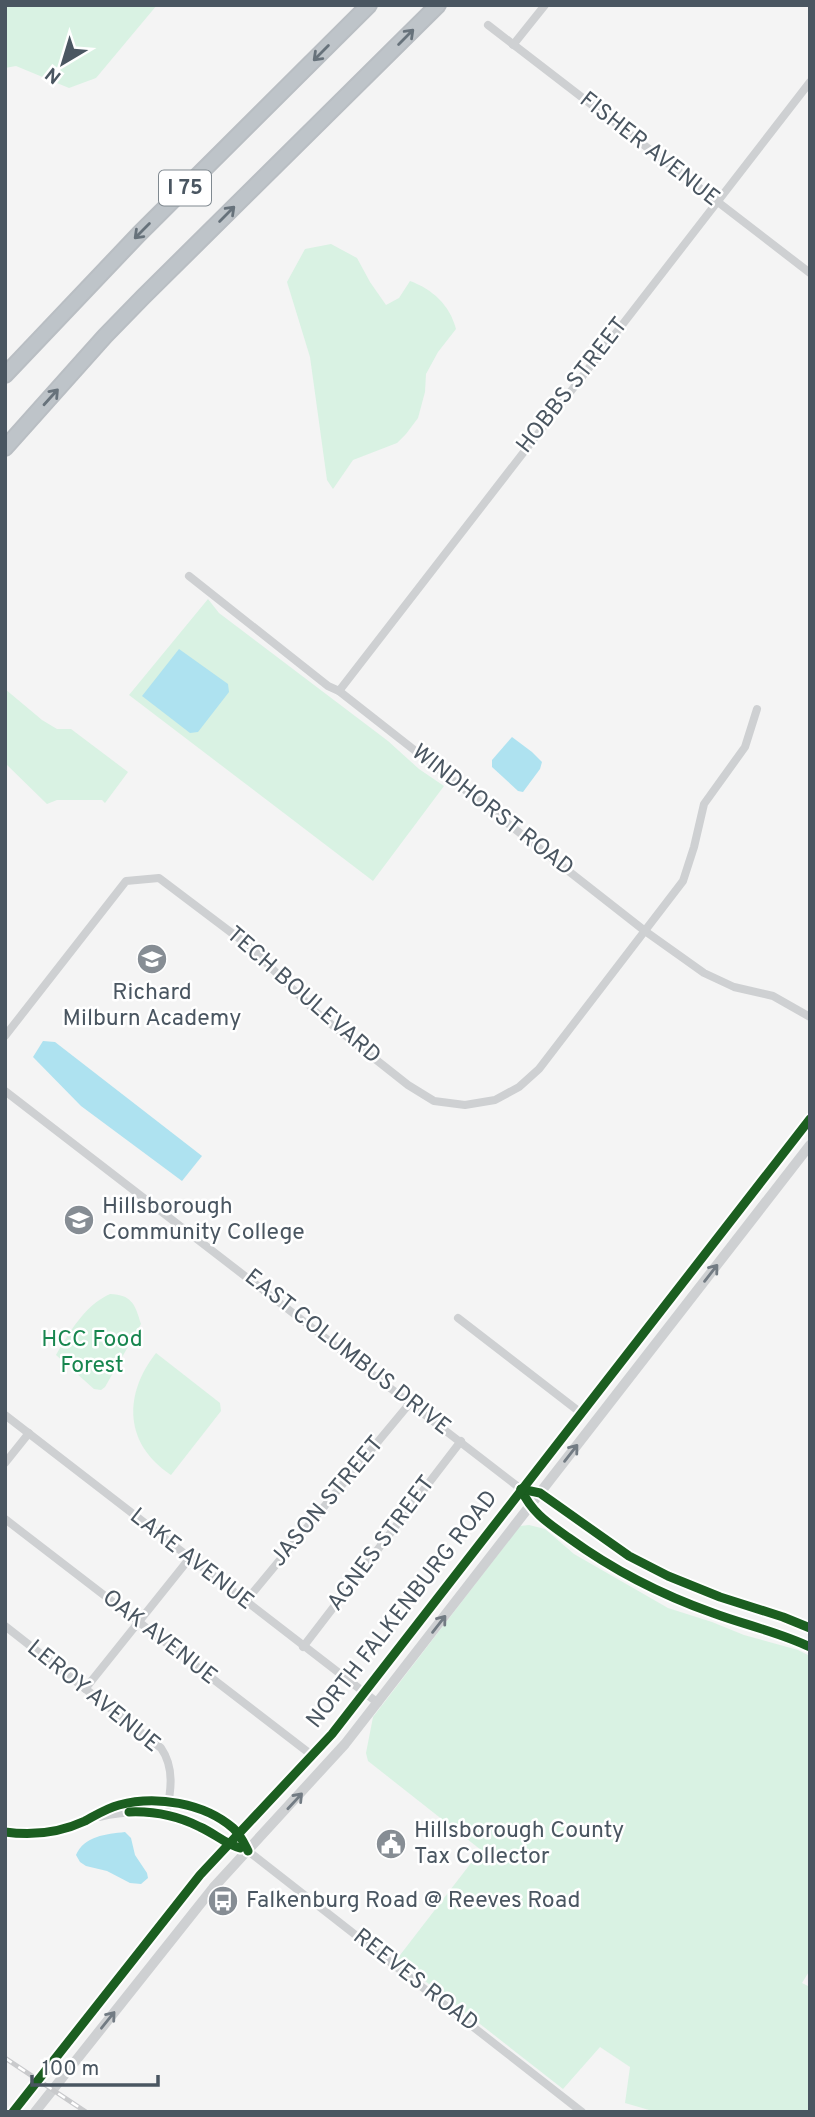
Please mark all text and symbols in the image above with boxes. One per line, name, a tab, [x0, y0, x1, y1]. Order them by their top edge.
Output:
north arrow	[28, 28, 98, 98]
one-way arrow	[397, 29, 414, 46]
one-way arrow	[312, 45, 329, 62]
text: N	[41, 61, 67, 88]
street label: FISHER AVENUE	[573, 86, 725, 214]
road number: I 75	[159, 170, 211, 206]
one-way arrow	[218, 206, 235, 223]
one-way arrow	[134, 222, 151, 239]
street label: HOBBS STREET	[511, 312, 635, 460]
one-way arrow	[43, 388, 59, 406]
street label: WINDHORST ROAD	[405, 739, 579, 883]
street label: TECH BOULEVARD	[220, 921, 386, 1071]
school or university icon: Richard Milburn Academy	[135, 942, 169, 976]
place label: Richard Milburn Academy	[63, 979, 241, 1034]
place label: Hillsborough Community College	[102, 1193, 305, 1248]
school or university icon: Hillsborough Community College	[62, 1203, 96, 1237]
street label: EAST COLUMBUS DRIVE	[238, 1263, 456, 1443]
one-way arrow	[703, 1264, 718, 1283]
park label: HCC Food Forest	[41, 1326, 143, 1381]
street label: JASON STREET	[265, 1431, 391, 1573]
one-way arrow	[564, 1444, 579, 1463]
street label: AGNES STREET	[322, 1471, 442, 1617]
street label: NORTH FALKENBURG ROAD	[301, 1485, 505, 1735]
street label: LAKE AVENUE	[123, 1503, 259, 1617]
street label: OAK AVENUE	[96, 1584, 222, 1692]
one-way arrow	[431, 1616, 446, 1634]
street label: LEROY AVENUE	[20, 1634, 166, 1760]
one-way arrow	[287, 1792, 303, 1810]
place label: Hillsborough County Tax Collector	[414, 1817, 624, 1872]
public building icon: Hillsborough County Tax Collector	[374, 1827, 408, 1861]
bus stop icon: Falkenburg Road @ Reeves Road	[206, 1884, 240, 1918]
place label: Falkenburg Road @ Reeves Road	[246, 1887, 580, 1916]
street label: REEVES ROAD	[346, 1923, 484, 2039]
one-way arrow	[100, 2011, 115, 2030]
scale bar	[32, 2044, 158, 2088]
text: 100 m	[42, 2056, 99, 2083]

